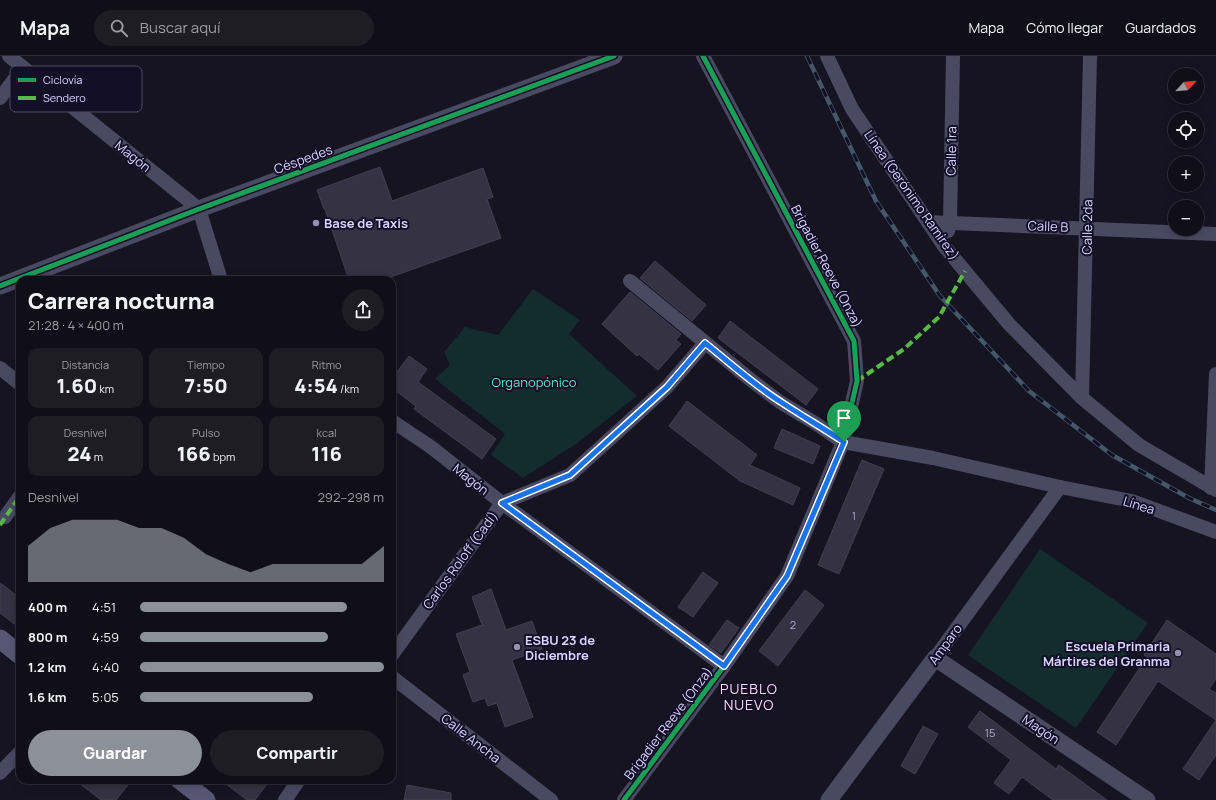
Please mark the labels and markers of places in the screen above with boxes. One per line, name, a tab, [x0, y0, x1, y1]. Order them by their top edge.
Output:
place label: Base de Taxis	[324, 214, 408, 232]
marker: Base de Taxis	[311, 218, 321, 228]
pin	[827, 401, 861, 442]
place label: ESBU 23 de Diciembre	[525, 631, 595, 664]
place label: Escuela Primaria Mártires del Granma	[1043, 637, 1170, 670]
marker: ESBU 23 de Diciembre	[512, 642, 522, 652]
marker: Escuela Primaria Mártires del Granma	[1173, 648, 1183, 658]

